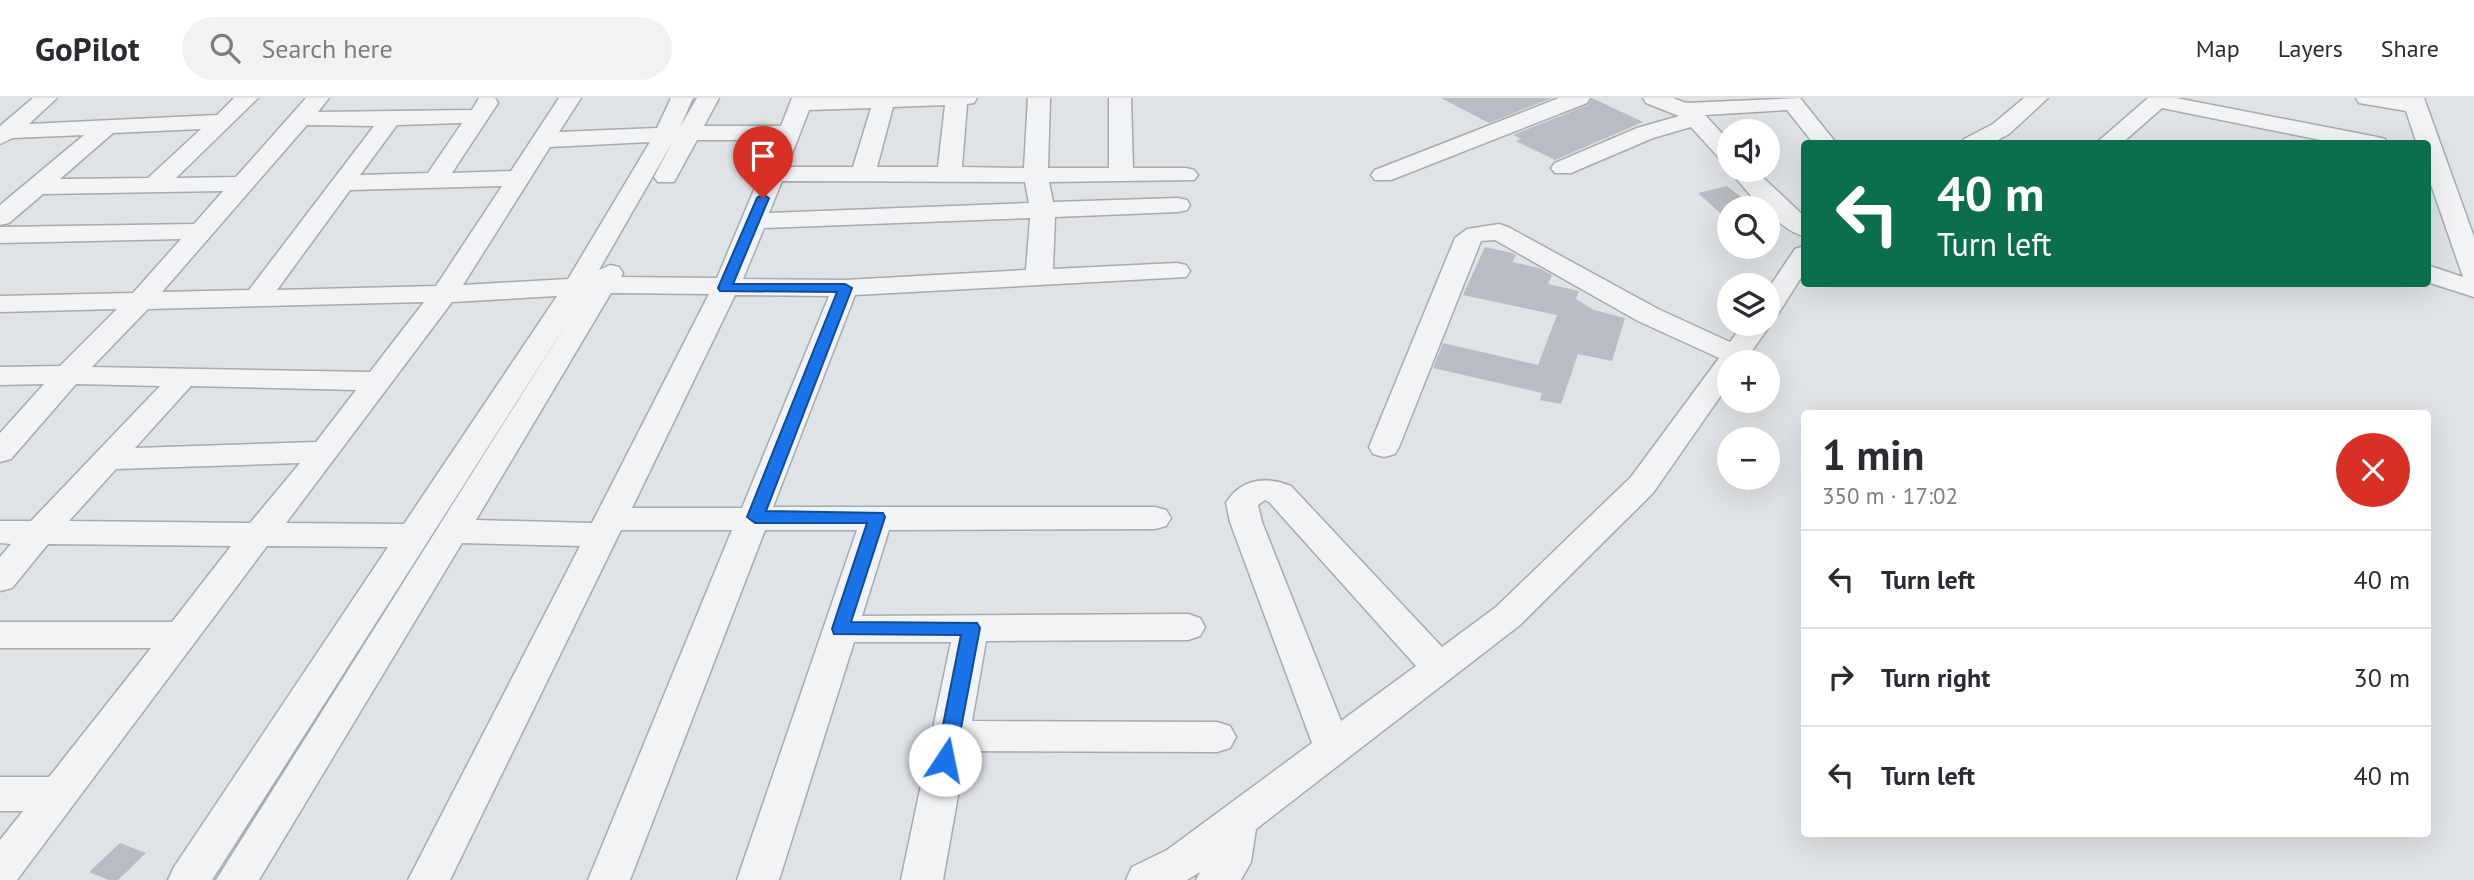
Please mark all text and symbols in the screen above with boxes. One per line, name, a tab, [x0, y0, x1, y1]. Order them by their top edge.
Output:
search box	[182, 17, 672, 80]
text: GoPilot	[35, 27, 140, 70]
icon: search	[206, 29, 244, 67]
text: Search here	[262, 32, 393, 65]
text: Map	[2196, 33, 2240, 64]
text: Layers	[2278, 33, 2343, 64]
text: Share	[2381, 33, 2439, 64]
map controls	[1717, 119, 1780, 490]
button: sound	[1717, 119, 1780, 182]
pin	[733, 126, 793, 198]
icon: arrive	[744, 137, 782, 175]
text: 40 m	[1937, 161, 2044, 225]
icon: left	[1822, 168, 1913, 259]
button: search	[1717, 196, 1780, 259]
text: Turn left	[1937, 223, 2052, 265]
button: layers	[1717, 273, 1780, 336]
button: +	[1717, 350, 1780, 413]
button: −	[1717, 427, 1780, 490]
text: 1 min	[1822, 427, 1924, 482]
button: close	[2336, 433, 2410, 507]
text: 350 m · 17:02	[1822, 481, 1958, 510]
icon: left	[1822, 560, 1860, 598]
text: Turn left	[1881, 563, 1975, 596]
text: 40 m	[2354, 563, 2410, 596]
icon: right	[1822, 658, 1860, 696]
text: Turn right	[1881, 661, 1990, 694]
text: 30 m	[2354, 661, 2410, 694]
position arrow	[908, 723, 982, 797]
icon: left	[1822, 756, 1860, 794]
text: Turn left	[1881, 759, 1975, 792]
text: 40 m	[2354, 759, 2410, 792]

